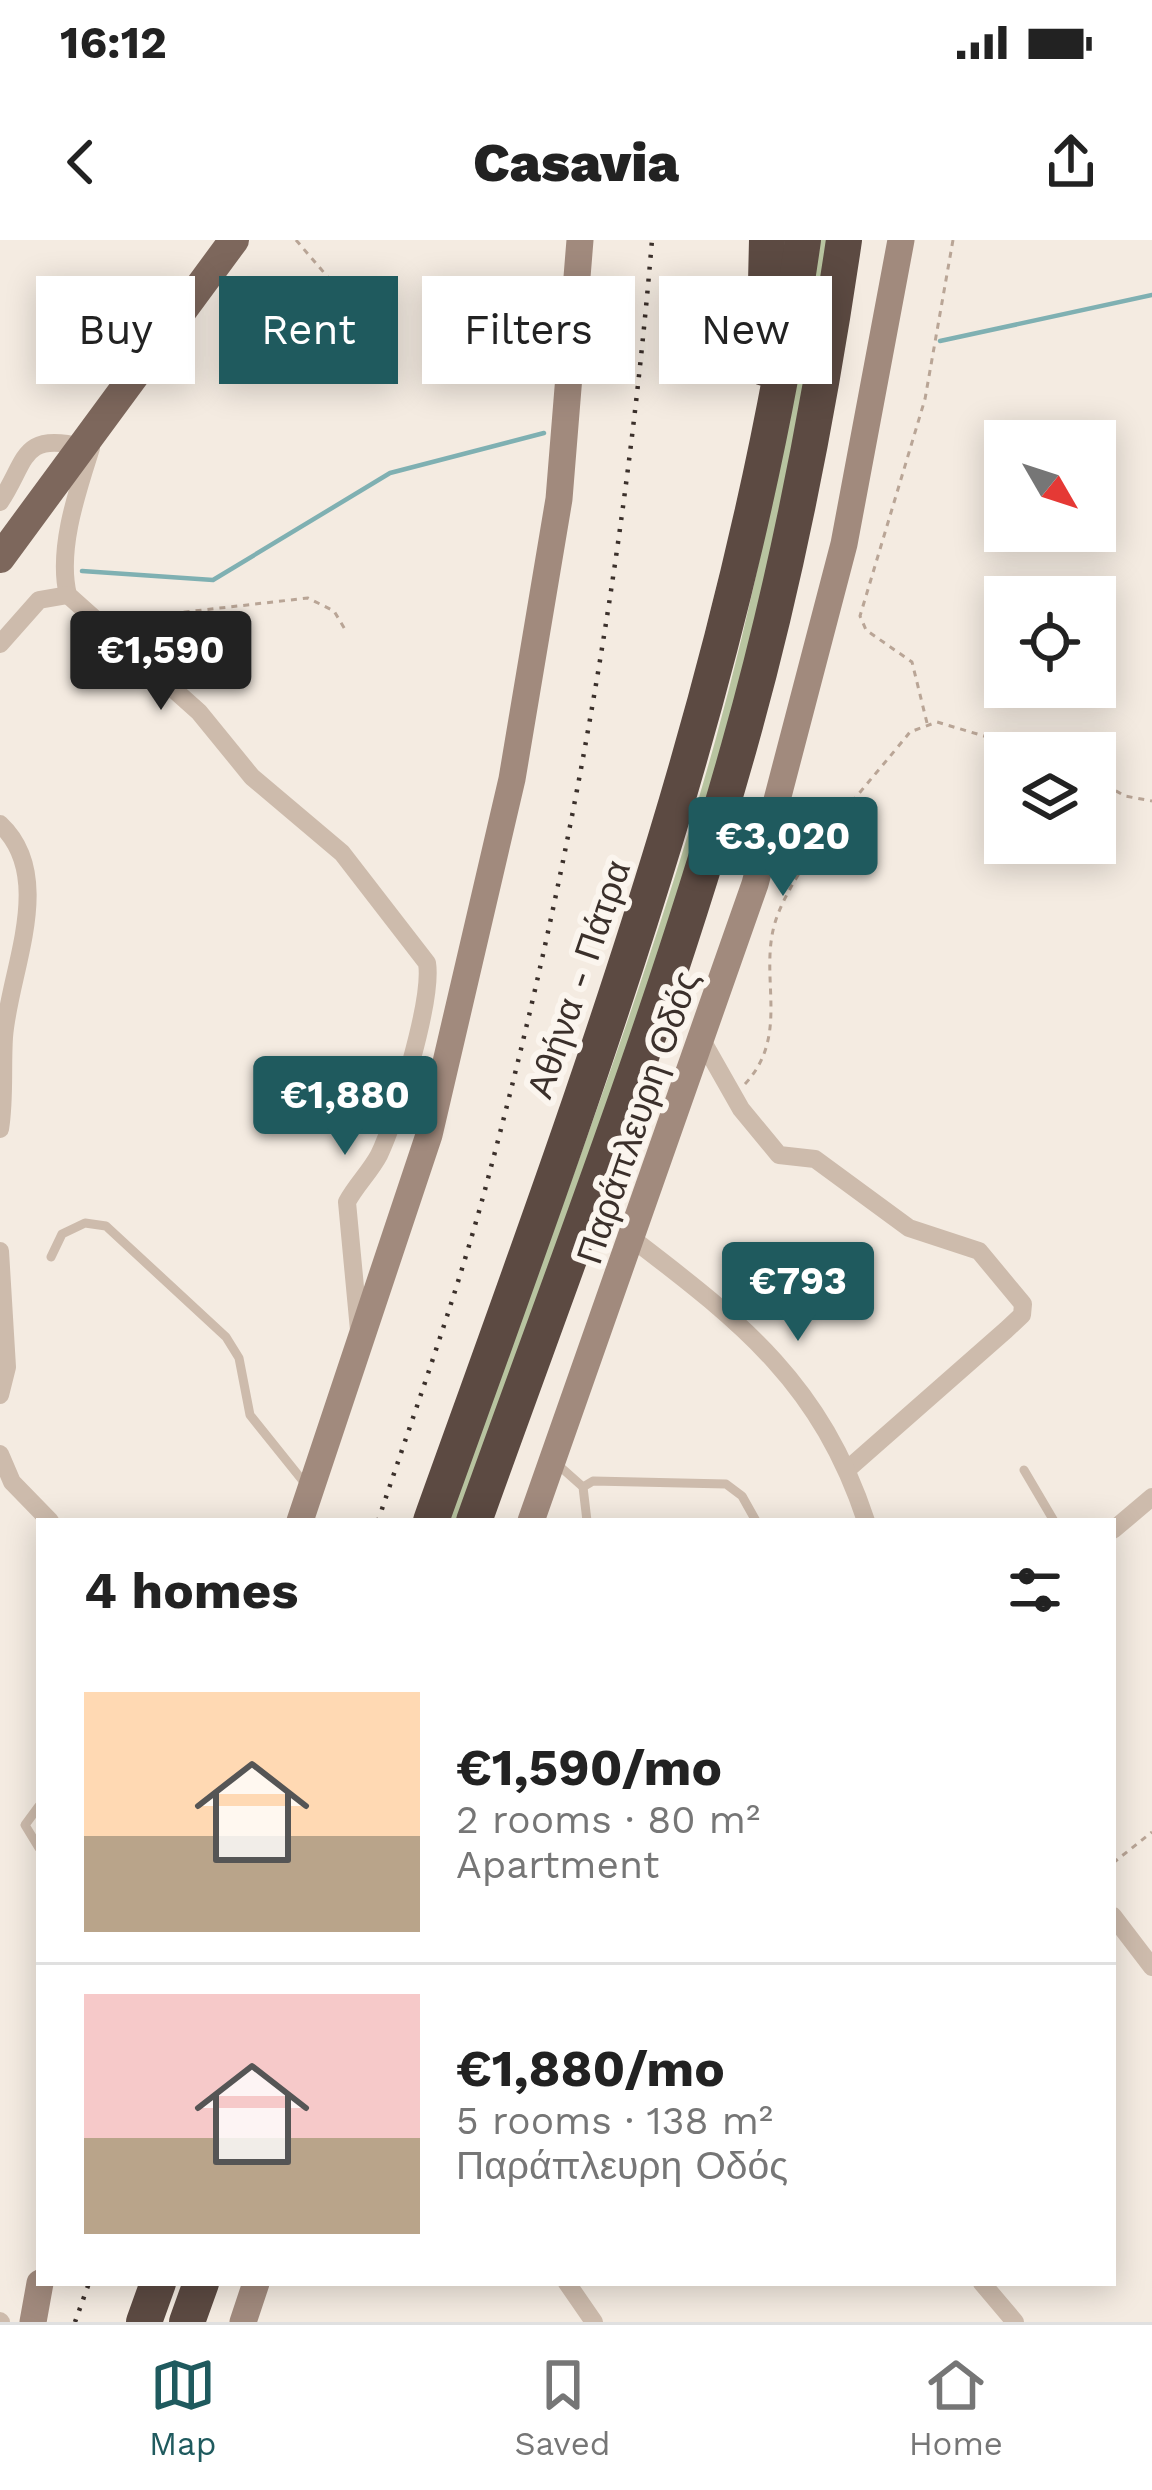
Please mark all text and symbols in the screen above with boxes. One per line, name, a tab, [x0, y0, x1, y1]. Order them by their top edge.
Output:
text: 16:12	[60, 16, 167, 69]
icon: back	[48, 129, 114, 195]
icon: share	[1038, 129, 1104, 195]
text: Casavia	[473, 131, 679, 194]
chip: Buy	[36, 276, 195, 384]
chip: Rent	[219, 276, 398, 384]
chip: Filters	[422, 276, 635, 384]
chip: New	[659, 276, 832, 384]
north arrow	[984, 420, 1116, 552]
map controls	[984, 420, 1116, 864]
button: locate	[984, 576, 1116, 708]
pin: €1,590	[63, 611, 259, 713]
text: €1,590	[97, 627, 225, 672]
button: layers	[984, 732, 1116, 864]
pin: €3,020	[685, 797, 881, 899]
text: €3,020	[716, 813, 850, 858]
street label: Αθήνα - Πάτρα	[519, 855, 639, 1103]
street label: Παράπλευρη Οδός	[568, 966, 708, 1269]
pin: €1,880	[247, 1056, 443, 1158]
text: €1,880	[280, 1072, 410, 1117]
pin: €793	[727, 1242, 869, 1344]
text: €793	[749, 1258, 847, 1303]
icon: filters	[1002, 1557, 1068, 1623]
text: 4 homes	[84, 1561, 298, 1620]
text: €1,590/mo	[456, 1738, 722, 1797]
icon: home	[180, 1740, 324, 1884]
text: 2 rooms · 80 m²	[456, 1797, 760, 1842]
text: Apartment	[456, 1842, 659, 1887]
text: €1,880/mo	[456, 2039, 725, 2098]
icon: home	[180, 2042, 324, 2186]
text: 5 rooms · 138 m²	[456, 2098, 773, 2143]
text: Παράπλευρη Οδός	[456, 2143, 788, 2188]
tab: Map	[149, 2352, 216, 2463]
tab: Saved	[515, 2352, 610, 2463]
tab: Home	[909, 2352, 1003, 2463]

